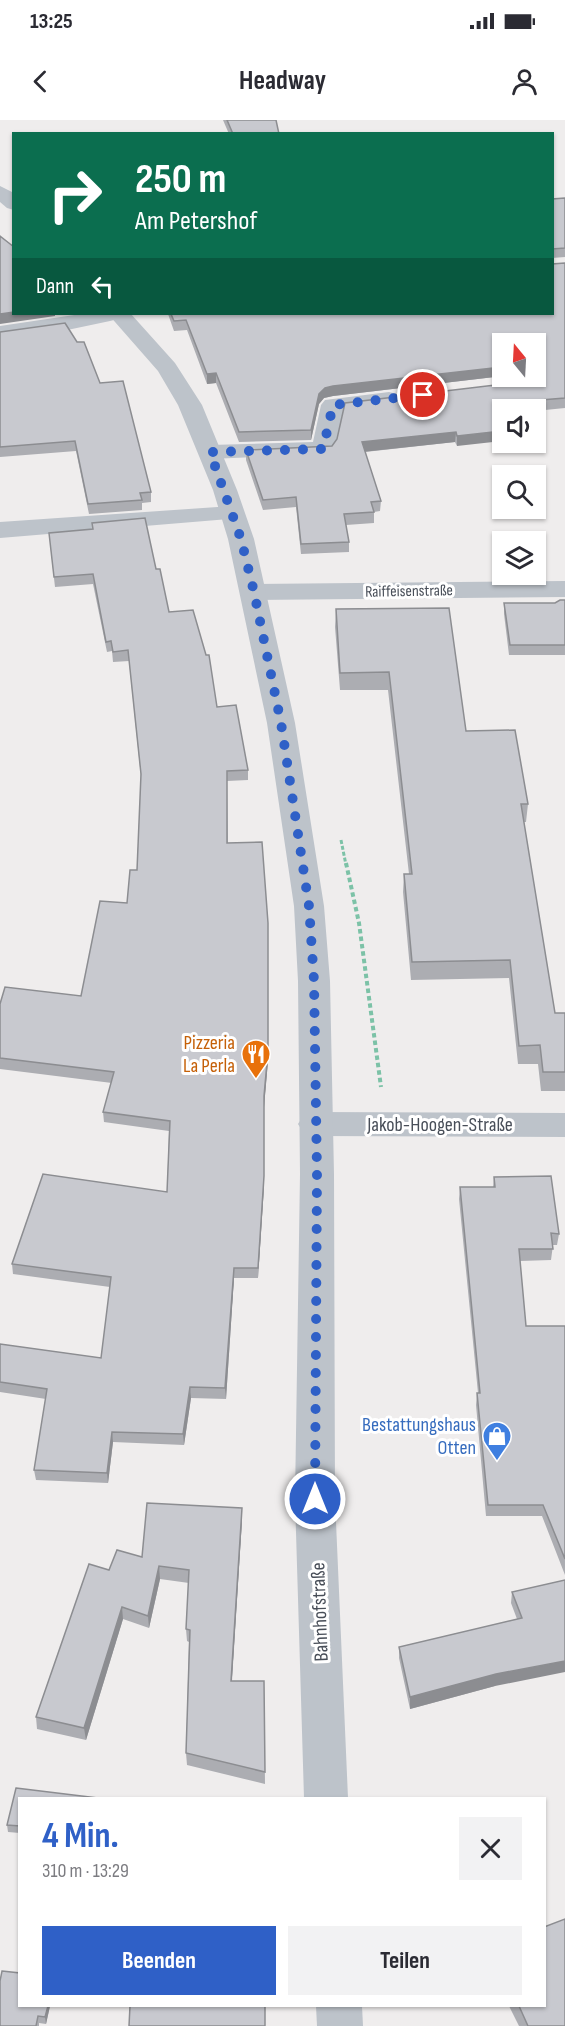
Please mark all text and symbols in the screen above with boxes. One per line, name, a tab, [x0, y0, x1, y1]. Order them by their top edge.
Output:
text: 13:25	[30, 8, 73, 35]
icon: back	[24, 65, 57, 98]
text: Headway	[239, 65, 326, 97]
icon: person	[508, 65, 541, 98]
text: 250 m	[135, 154, 226, 205]
icon: right	[36, 156, 114, 234]
text: Am Petershof	[135, 205, 257, 237]
icon: left	[86, 270, 119, 303]
text: Dann	[36, 273, 74, 300]
north arrow	[492, 333, 546, 387]
map controls	[492, 333, 546, 585]
pin	[397, 369, 448, 420]
icon: arrive	[406, 378, 439, 411]
button: sound	[492, 399, 546, 453]
button: search	[492, 465, 546, 519]
button: layers	[492, 531, 546, 585]
street label: Raiffeisenstraße	[365, 581, 453, 602]
place label: Pizzeria La Perla	[183, 1031, 235, 1078]
restaurant icon: Pizzeria La Perla	[240, 1038, 272, 1080]
street label: Jakob-Hoogen-Straße	[366, 1113, 513, 1137]
place label: Bestattungshaus Otten	[362, 1413, 476, 1460]
shop icon: Bestattungshaus Otten	[481, 1420, 513, 1462]
position arrow	[283, 1467, 347, 1531]
street label: Bahnhofstraße	[306, 1562, 334, 1662]
text: 4 Min.	[42, 1815, 119, 1858]
button: close	[459, 1817, 522, 1880]
text: 310 m · 13:29	[42, 1859, 129, 1883]
button: Beenden	[42, 1926, 276, 1995]
button: Teilen	[288, 1926, 522, 1995]

